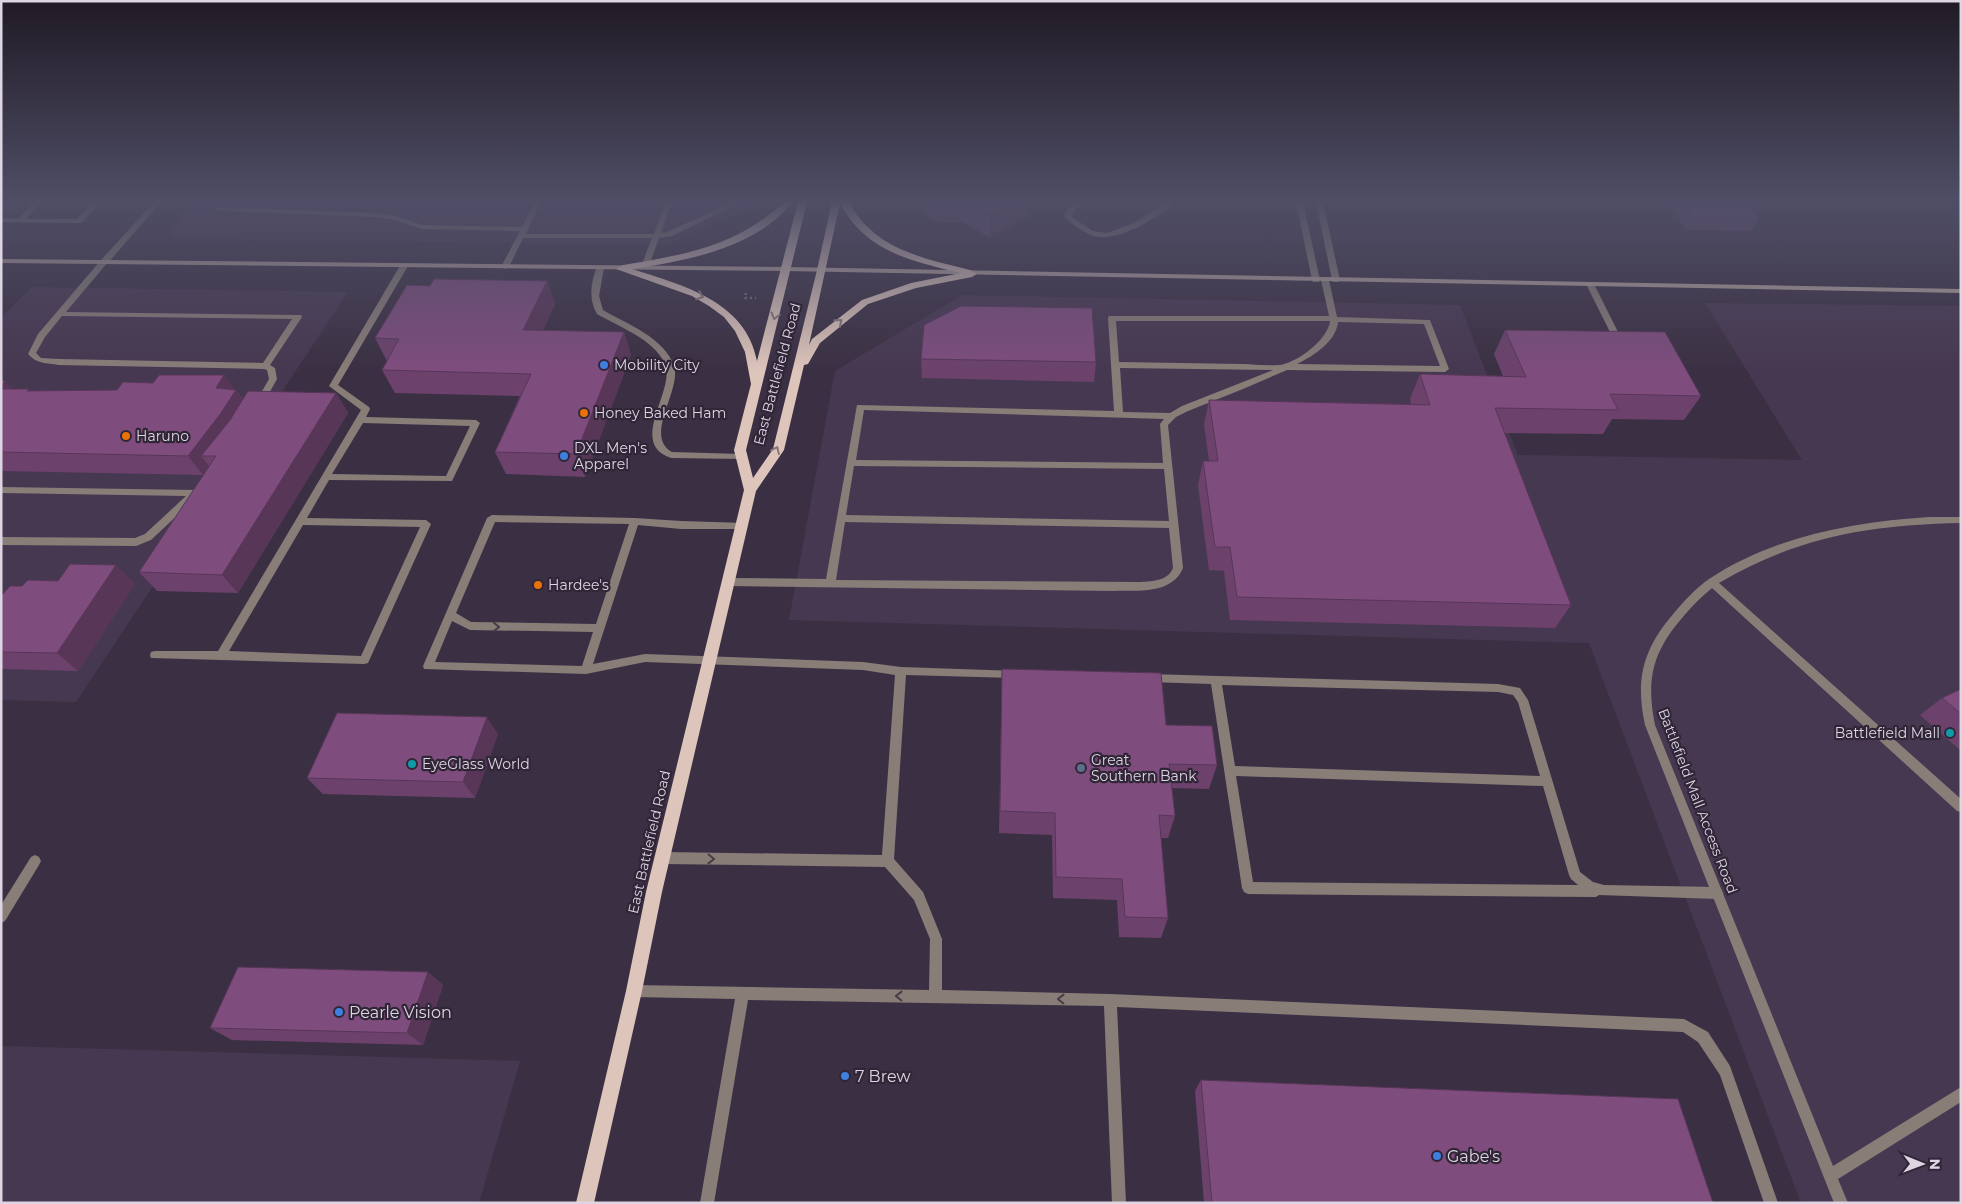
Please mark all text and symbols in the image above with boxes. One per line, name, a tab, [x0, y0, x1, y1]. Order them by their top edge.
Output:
one-way arrow	[695, 290, 704, 300]
street label: East Battlefield Road	[749, 301, 805, 447]
one-way arrow	[770, 312, 780, 320]
one-way arrow	[833, 318, 842, 327]
place label: Mobility City	[614, 356, 700, 374]
marker: Mobility City	[598, 359, 610, 371]
place label: Honey Baked Ham	[594, 404, 726, 422]
marker: Honey Baked Ham	[578, 407, 590, 419]
place label: Haruno	[136, 427, 189, 445]
marker: Haruno	[120, 430, 132, 442]
place label: DXL Men's Apparel	[574, 439, 647, 473]
one-way arrow	[770, 446, 781, 455]
marker: DXL Men's Apparel	[558, 450, 570, 462]
place label: Hardee's	[548, 576, 609, 594]
marker: Hardee's	[532, 579, 544, 591]
one-way arrow	[492, 621, 500, 632]
street label: Battlefield Mall Access Road	[1654, 706, 1742, 896]
place label: Battlefield Mall	[1835, 724, 1940, 742]
marker: Battlefield Mall	[1944, 727, 1956, 739]
place label: Great Southern Bank	[1091, 751, 1197, 785]
place label: EyeGlass World	[422, 755, 530, 773]
marker: EyeGlass World	[406, 758, 418, 770]
marker: Great Southern Bank	[1075, 762, 1087, 774]
street label: East Battlefield Road	[624, 769, 674, 915]
one-way arrow	[708, 853, 716, 864]
one-way arrow	[895, 991, 902, 1001]
one-way arrow	[1057, 994, 1065, 1004]
place label: Pearle Vision	[349, 1003, 452, 1022]
marker: Pearle Vision	[333, 1006, 345, 1018]
place label: 7 Brew	[855, 1067, 910, 1086]
marker: 7 Brew	[839, 1070, 851, 1082]
north arrow	[1897, 1139, 1947, 1189]
place label: Gabe's	[1447, 1147, 1500, 1166]
marker: Gabe's	[1431, 1150, 1443, 1162]
text: N	[1926, 1158, 1944, 1170]

